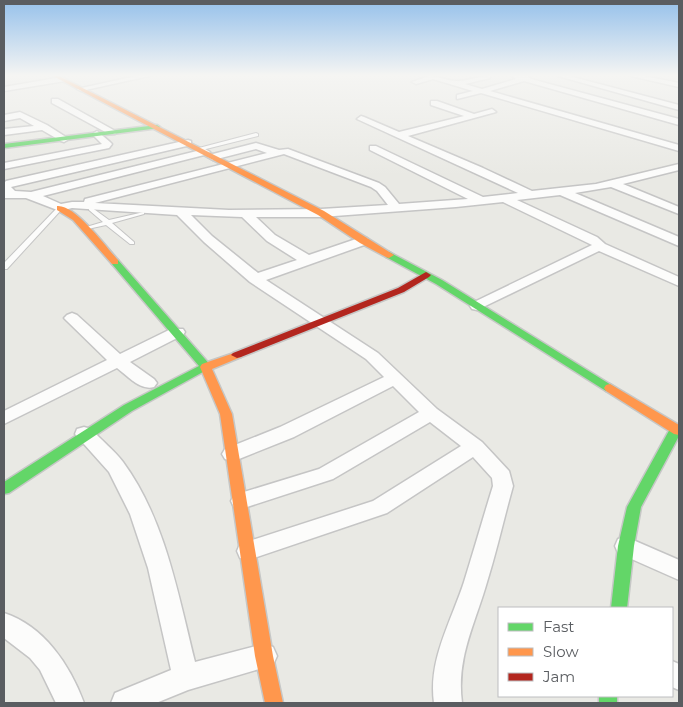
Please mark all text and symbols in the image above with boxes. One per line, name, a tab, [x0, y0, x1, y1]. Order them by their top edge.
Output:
legend	[498, 607, 673, 697]
text: Fast	[543, 617, 574, 636]
text: Slow	[543, 642, 579, 661]
text: Jam	[542, 667, 575, 686]

